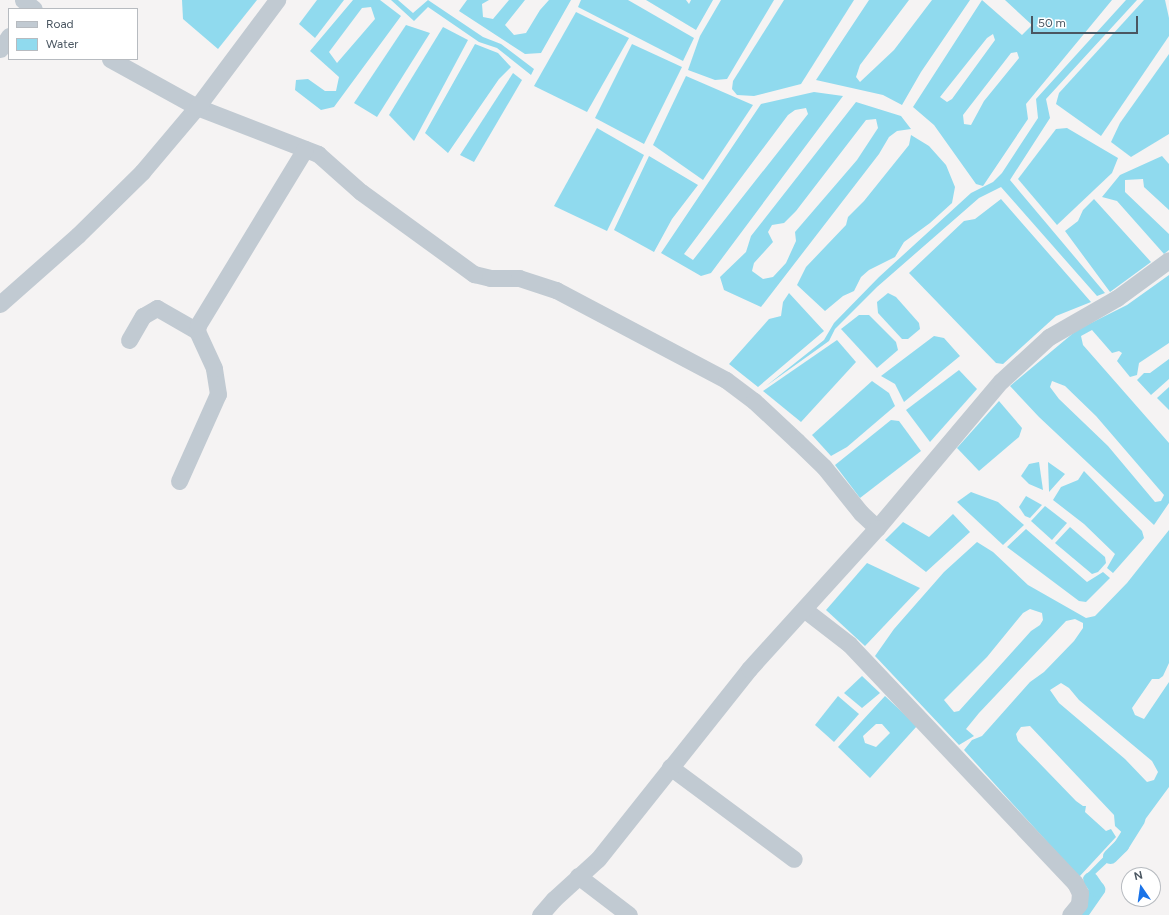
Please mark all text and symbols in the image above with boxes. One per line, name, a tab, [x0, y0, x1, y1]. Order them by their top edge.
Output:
legend	[8, 8, 138, 60]
scale bar	[1033, 8, 1140, 34]
text: 50 m	[1038, 16, 1066, 30]
text: Road	[46, 17, 74, 31]
text: Water	[46, 37, 78, 51]
north arrow	[1121, 867, 1161, 907]
text: N	[1133, 869, 1144, 883]

